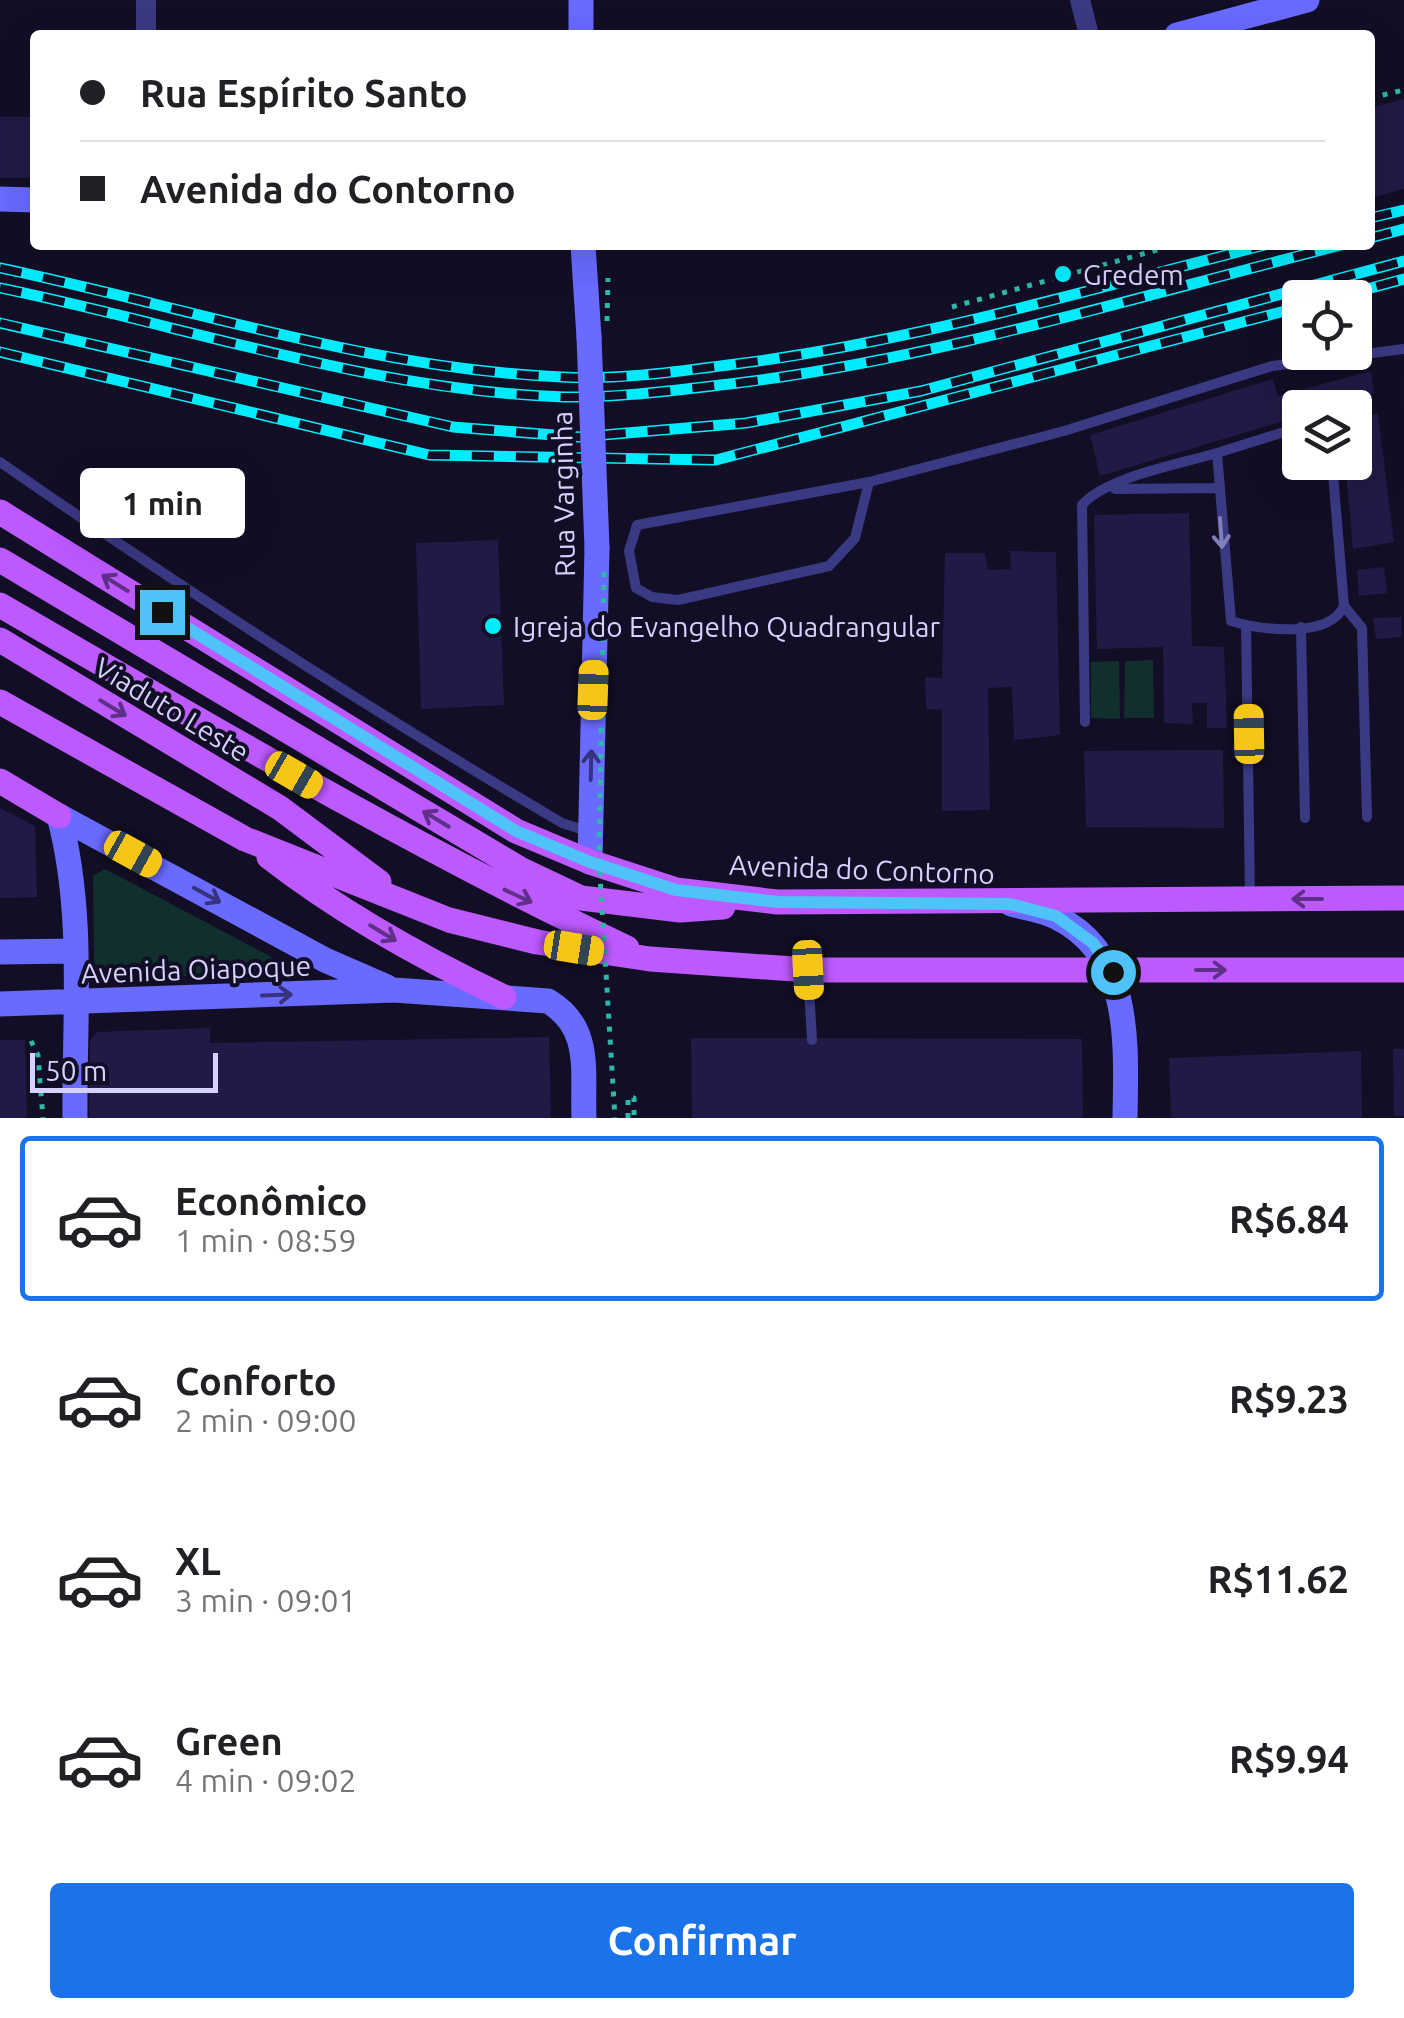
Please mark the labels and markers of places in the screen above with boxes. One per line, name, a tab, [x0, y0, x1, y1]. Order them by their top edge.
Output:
place label: Gredem	[1083, 259, 1184, 290]
marker: Gredem	[1052, 263, 1074, 285]
place label: Igreja do Evangelho Quadrangular	[513, 611, 940, 642]
marker: Igreja do Evangelho Quadrangular	[482, 615, 504, 637]

